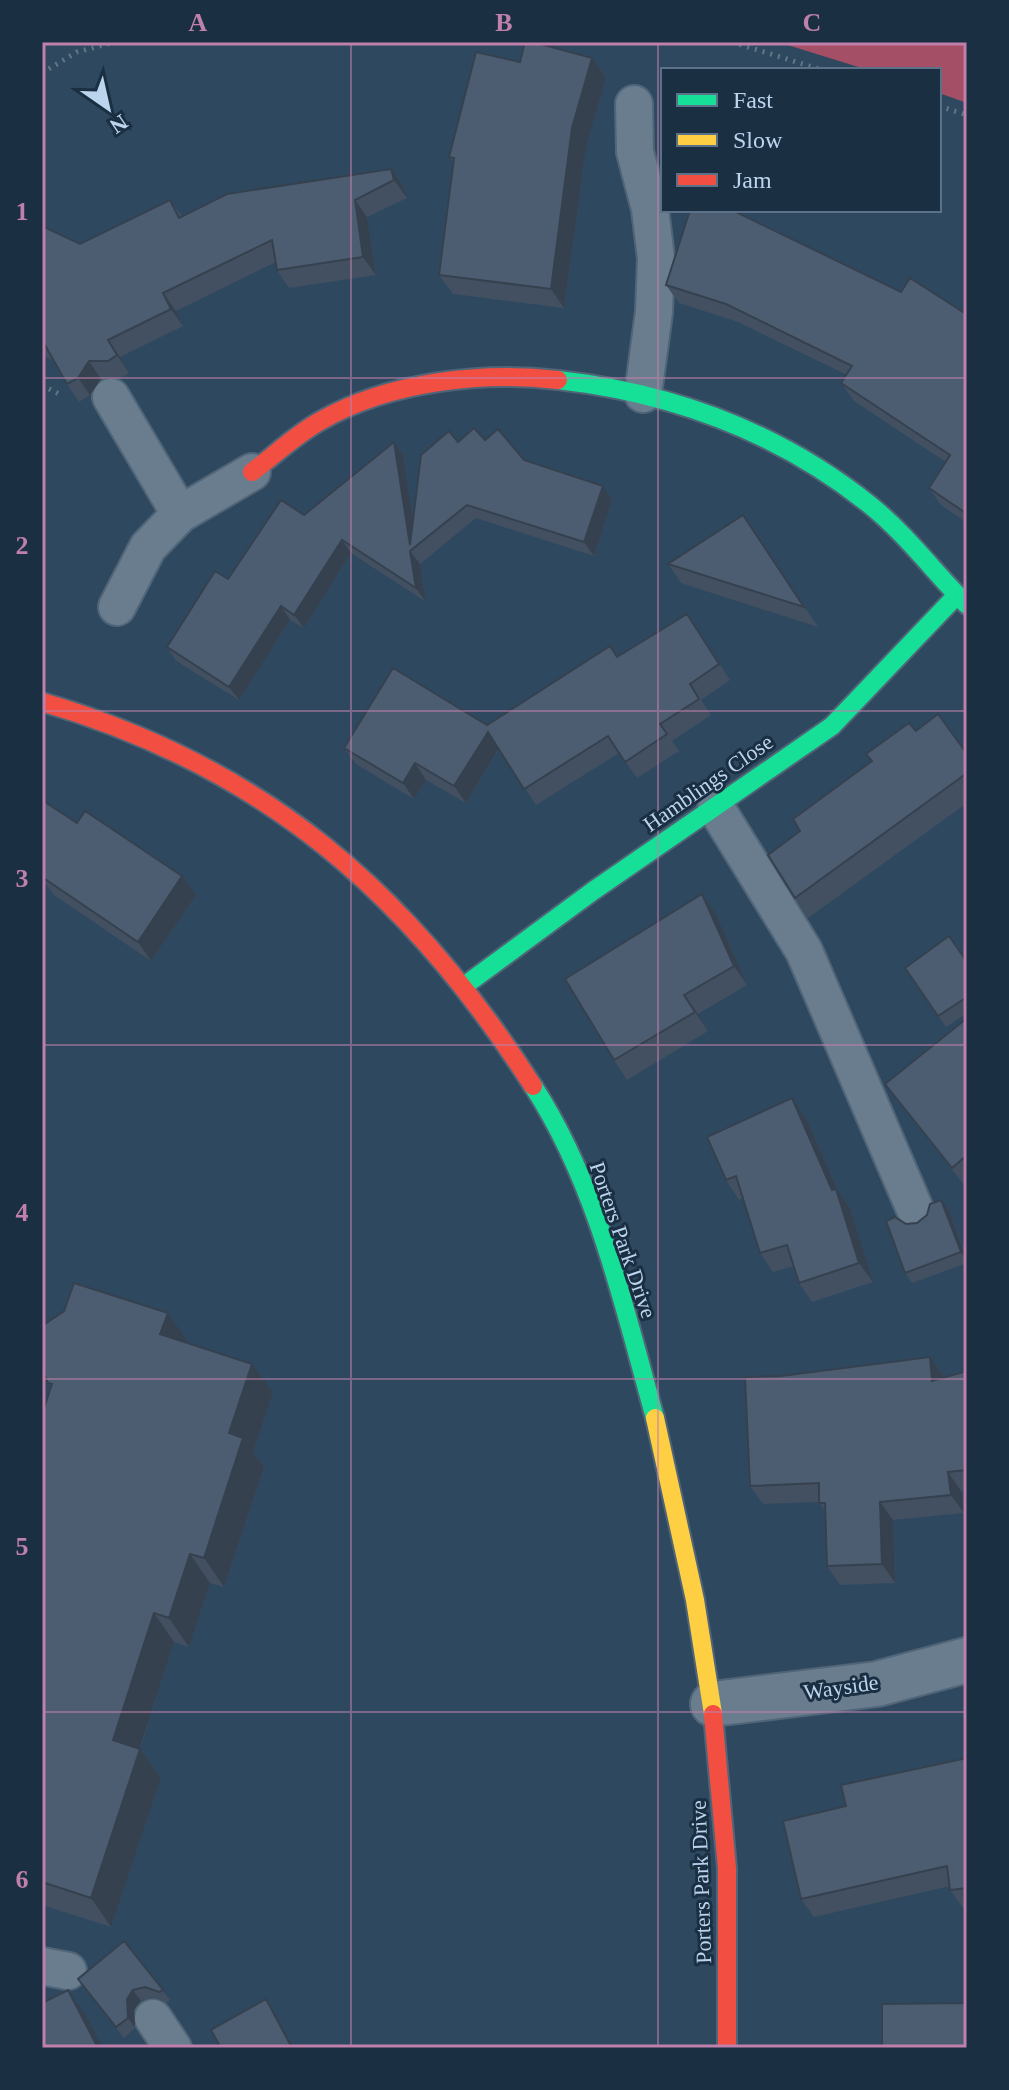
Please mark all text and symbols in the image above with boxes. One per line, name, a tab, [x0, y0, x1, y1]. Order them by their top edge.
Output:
text: A	[189, 8, 208, 37]
text: B	[495, 8, 513, 37]
text: C	[803, 8, 821, 37]
north arrow	[68, 68, 148, 148]
legend	[661, 68, 941, 212]
text: Fast	[733, 87, 773, 113]
text: N	[105, 109, 132, 139]
text: Slow	[733, 127, 783, 153]
text: Jam	[733, 167, 772, 193]
text: 1	[16, 197, 29, 226]
text: 2	[16, 531, 29, 560]
street label: Hamblings Close	[639, 729, 777, 837]
text: 3	[16, 864, 29, 893]
street label: Porters Park Drive	[585, 1159, 661, 1321]
text: 4	[16, 1198, 29, 1227]
text: 5	[16, 1532, 29, 1561]
street label: Wayside	[802, 1669, 880, 1705]
street label: Porters Park Drive	[686, 1800, 716, 1964]
text: 6	[16, 1865, 29, 1894]

